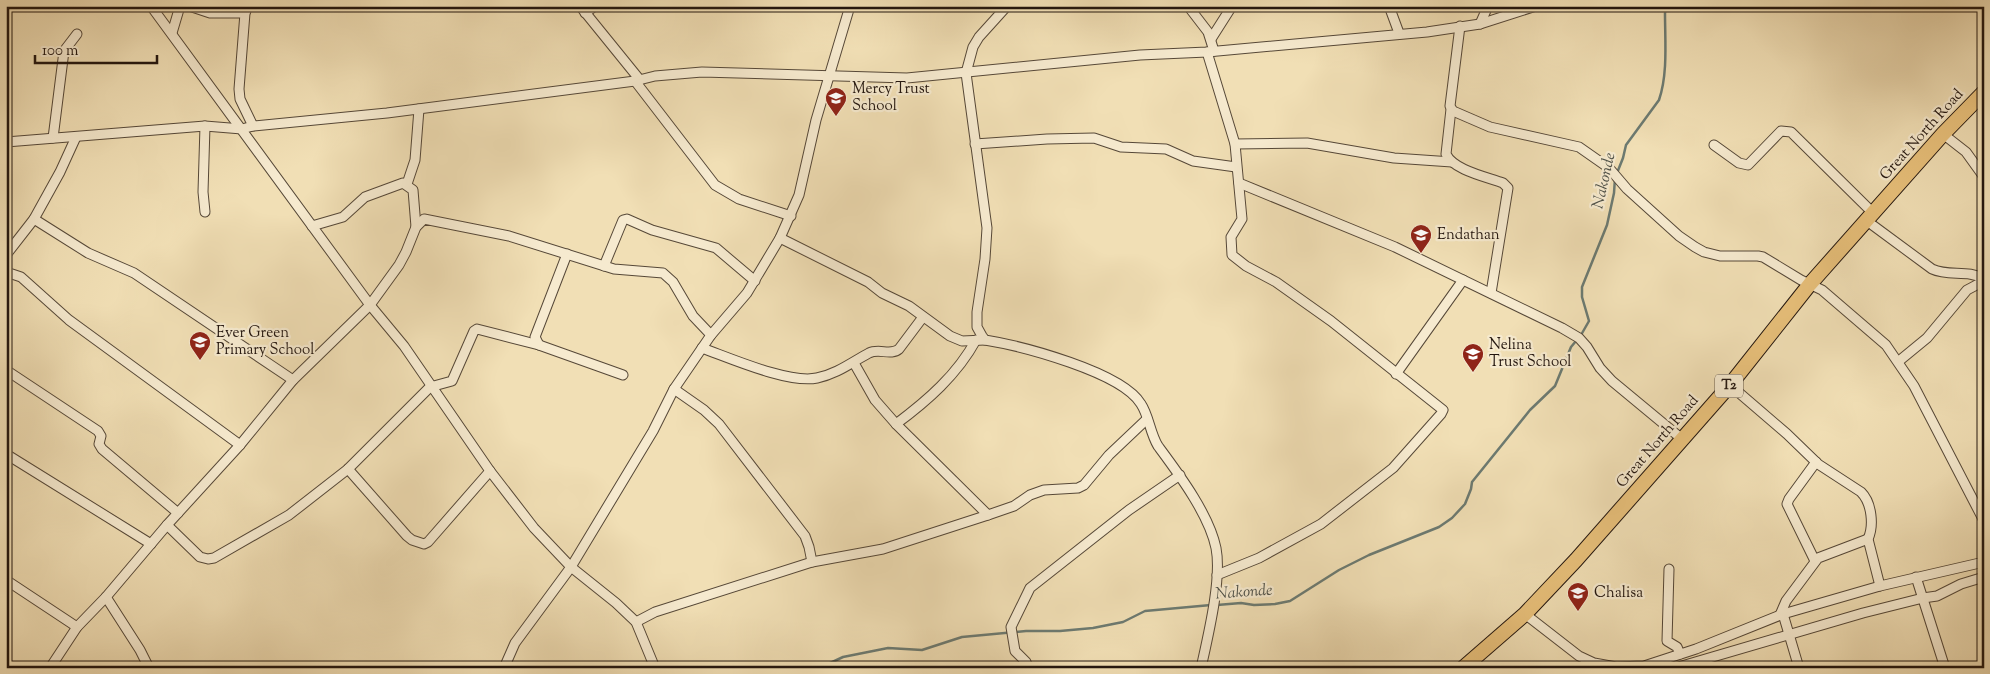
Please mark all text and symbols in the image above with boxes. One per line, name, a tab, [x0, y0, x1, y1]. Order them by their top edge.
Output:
scale bar	[35, 32, 158, 64]
text: 100 m	[42, 41, 79, 62]
place label: Mercy Trust School	[852, 79, 930, 117]
street label: Great North Road	[1875, 84, 1969, 185]
school or university icon: Mercy Trust School	[824, 86, 848, 117]
water label: Nakonde	[1587, 151, 1623, 211]
school or university icon: Endathan	[1409, 223, 1433, 254]
place label: Endathan	[1437, 225, 1500, 246]
place label: Ever Green Primary School	[216, 323, 314, 361]
school or university icon: Ever Green Primary School	[188, 330, 212, 361]
place label: Nelina Trust School	[1489, 335, 1572, 373]
school or university icon: Nelina Trust School	[1461, 342, 1485, 373]
road number: T2	[1715, 374, 1743, 398]
street label: Great North Road	[1612, 391, 1704, 493]
water label: Nakonde	[1215, 580, 1273, 606]
school or university icon: Chalisa	[1566, 581, 1590, 612]
place label: Chalisa	[1594, 583, 1643, 604]

